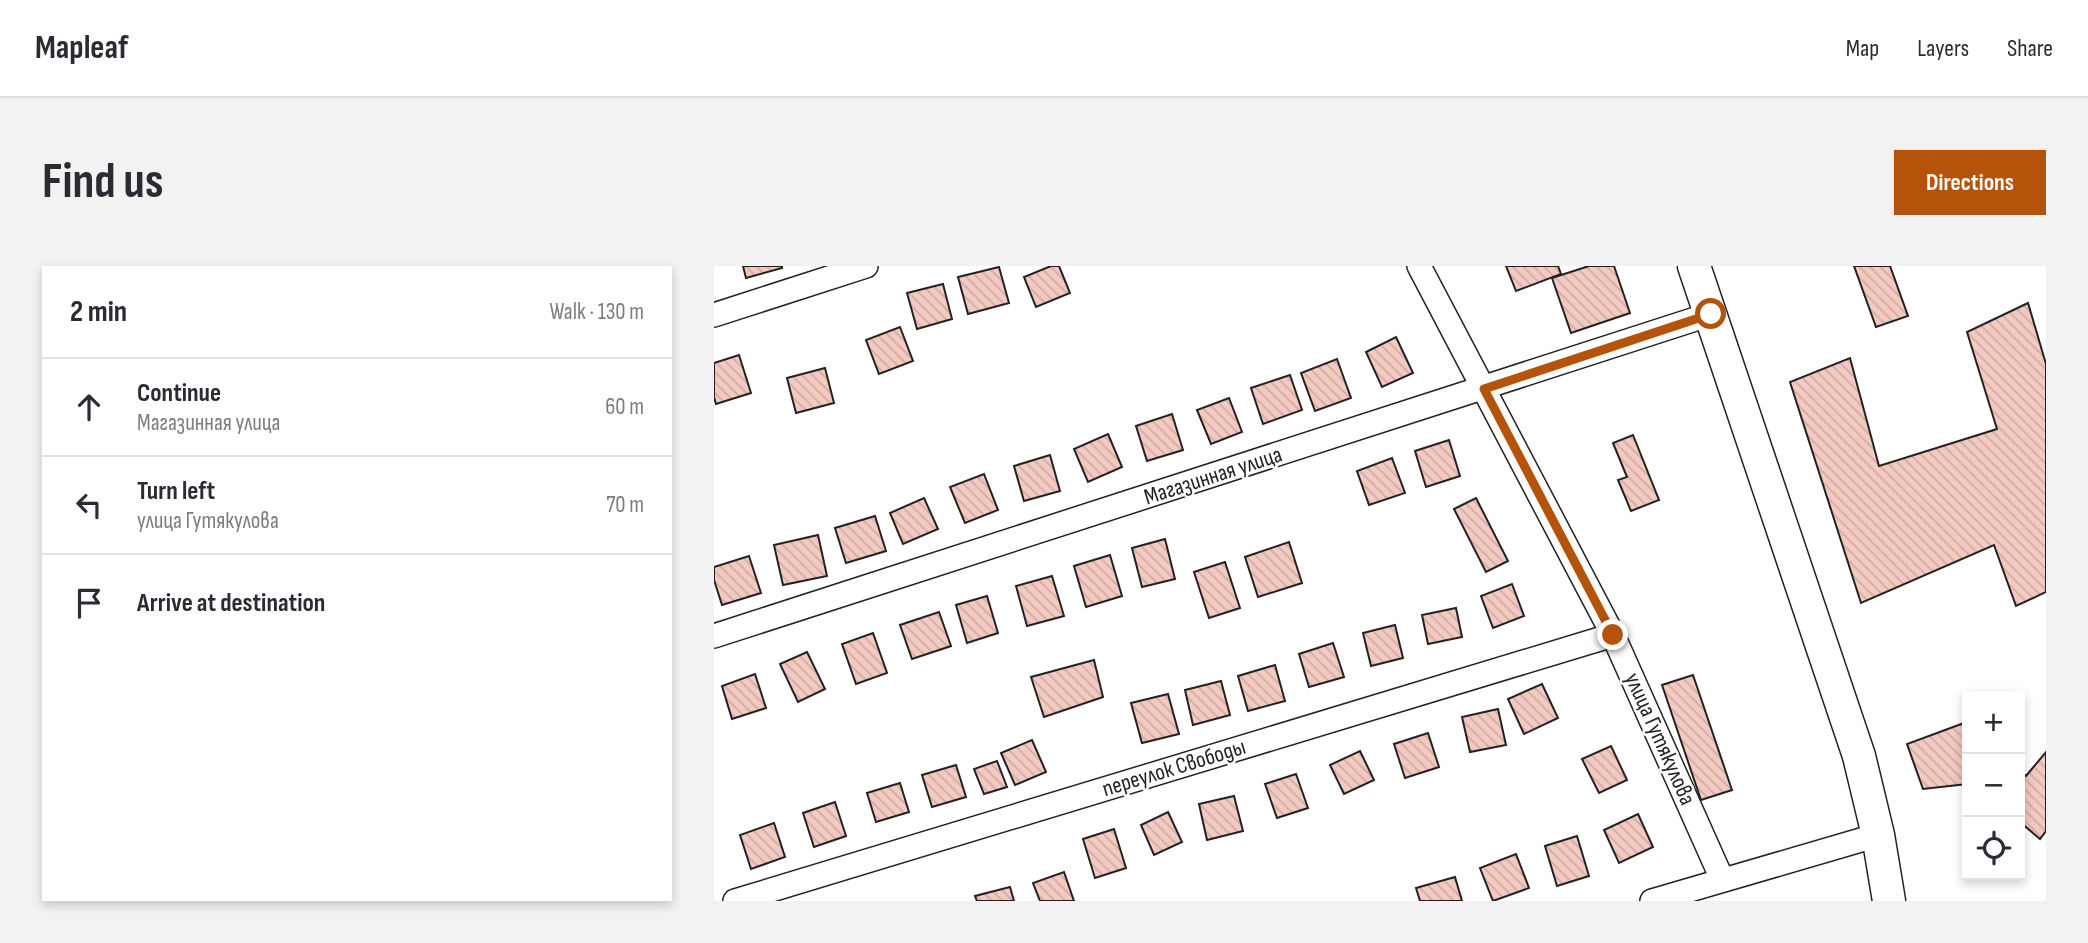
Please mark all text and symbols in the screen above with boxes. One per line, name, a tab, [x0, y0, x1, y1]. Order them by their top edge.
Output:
text: Mapleaf	[35, 28, 128, 68]
text: Map	[1846, 34, 1879, 63]
text: Layers	[1917, 34, 1969, 63]
text: Share	[2007, 34, 2053, 63]
button: Directions	[1894, 150, 2046, 215]
text: Find us	[42, 153, 164, 212]
text: 2 min	[70, 294, 127, 330]
text: Walk · 130 m	[549, 298, 644, 326]
route start	[1695, 298, 1726, 329]
text: Continue	[137, 378, 221, 409]
icon: ahead	[70, 388, 108, 426]
text: 60 m	[605, 393, 644, 421]
text: Магазинная улица	[137, 409, 280, 437]
street label: Магазинная улица	[1140, 441, 1286, 511]
text: Turn left	[137, 476, 215, 507]
icon: left	[70, 486, 108, 524]
text: 70 m	[606, 491, 644, 519]
text: улица Гутякулова	[137, 507, 279, 535]
icon: arrive	[70, 584, 108, 622]
text: Arrive at destination	[137, 588, 325, 619]
route end	[1597, 619, 1628, 650]
street label: улица Гутякулова	[1618, 669, 1702, 809]
map controls	[1962, 691, 2025, 880]
button: +	[1962, 691, 2025, 754]
street label: переулок Свободы	[1099, 733, 1249, 803]
button: −	[1962, 754, 2025, 817]
button: locate	[1962, 817, 2025, 880]

